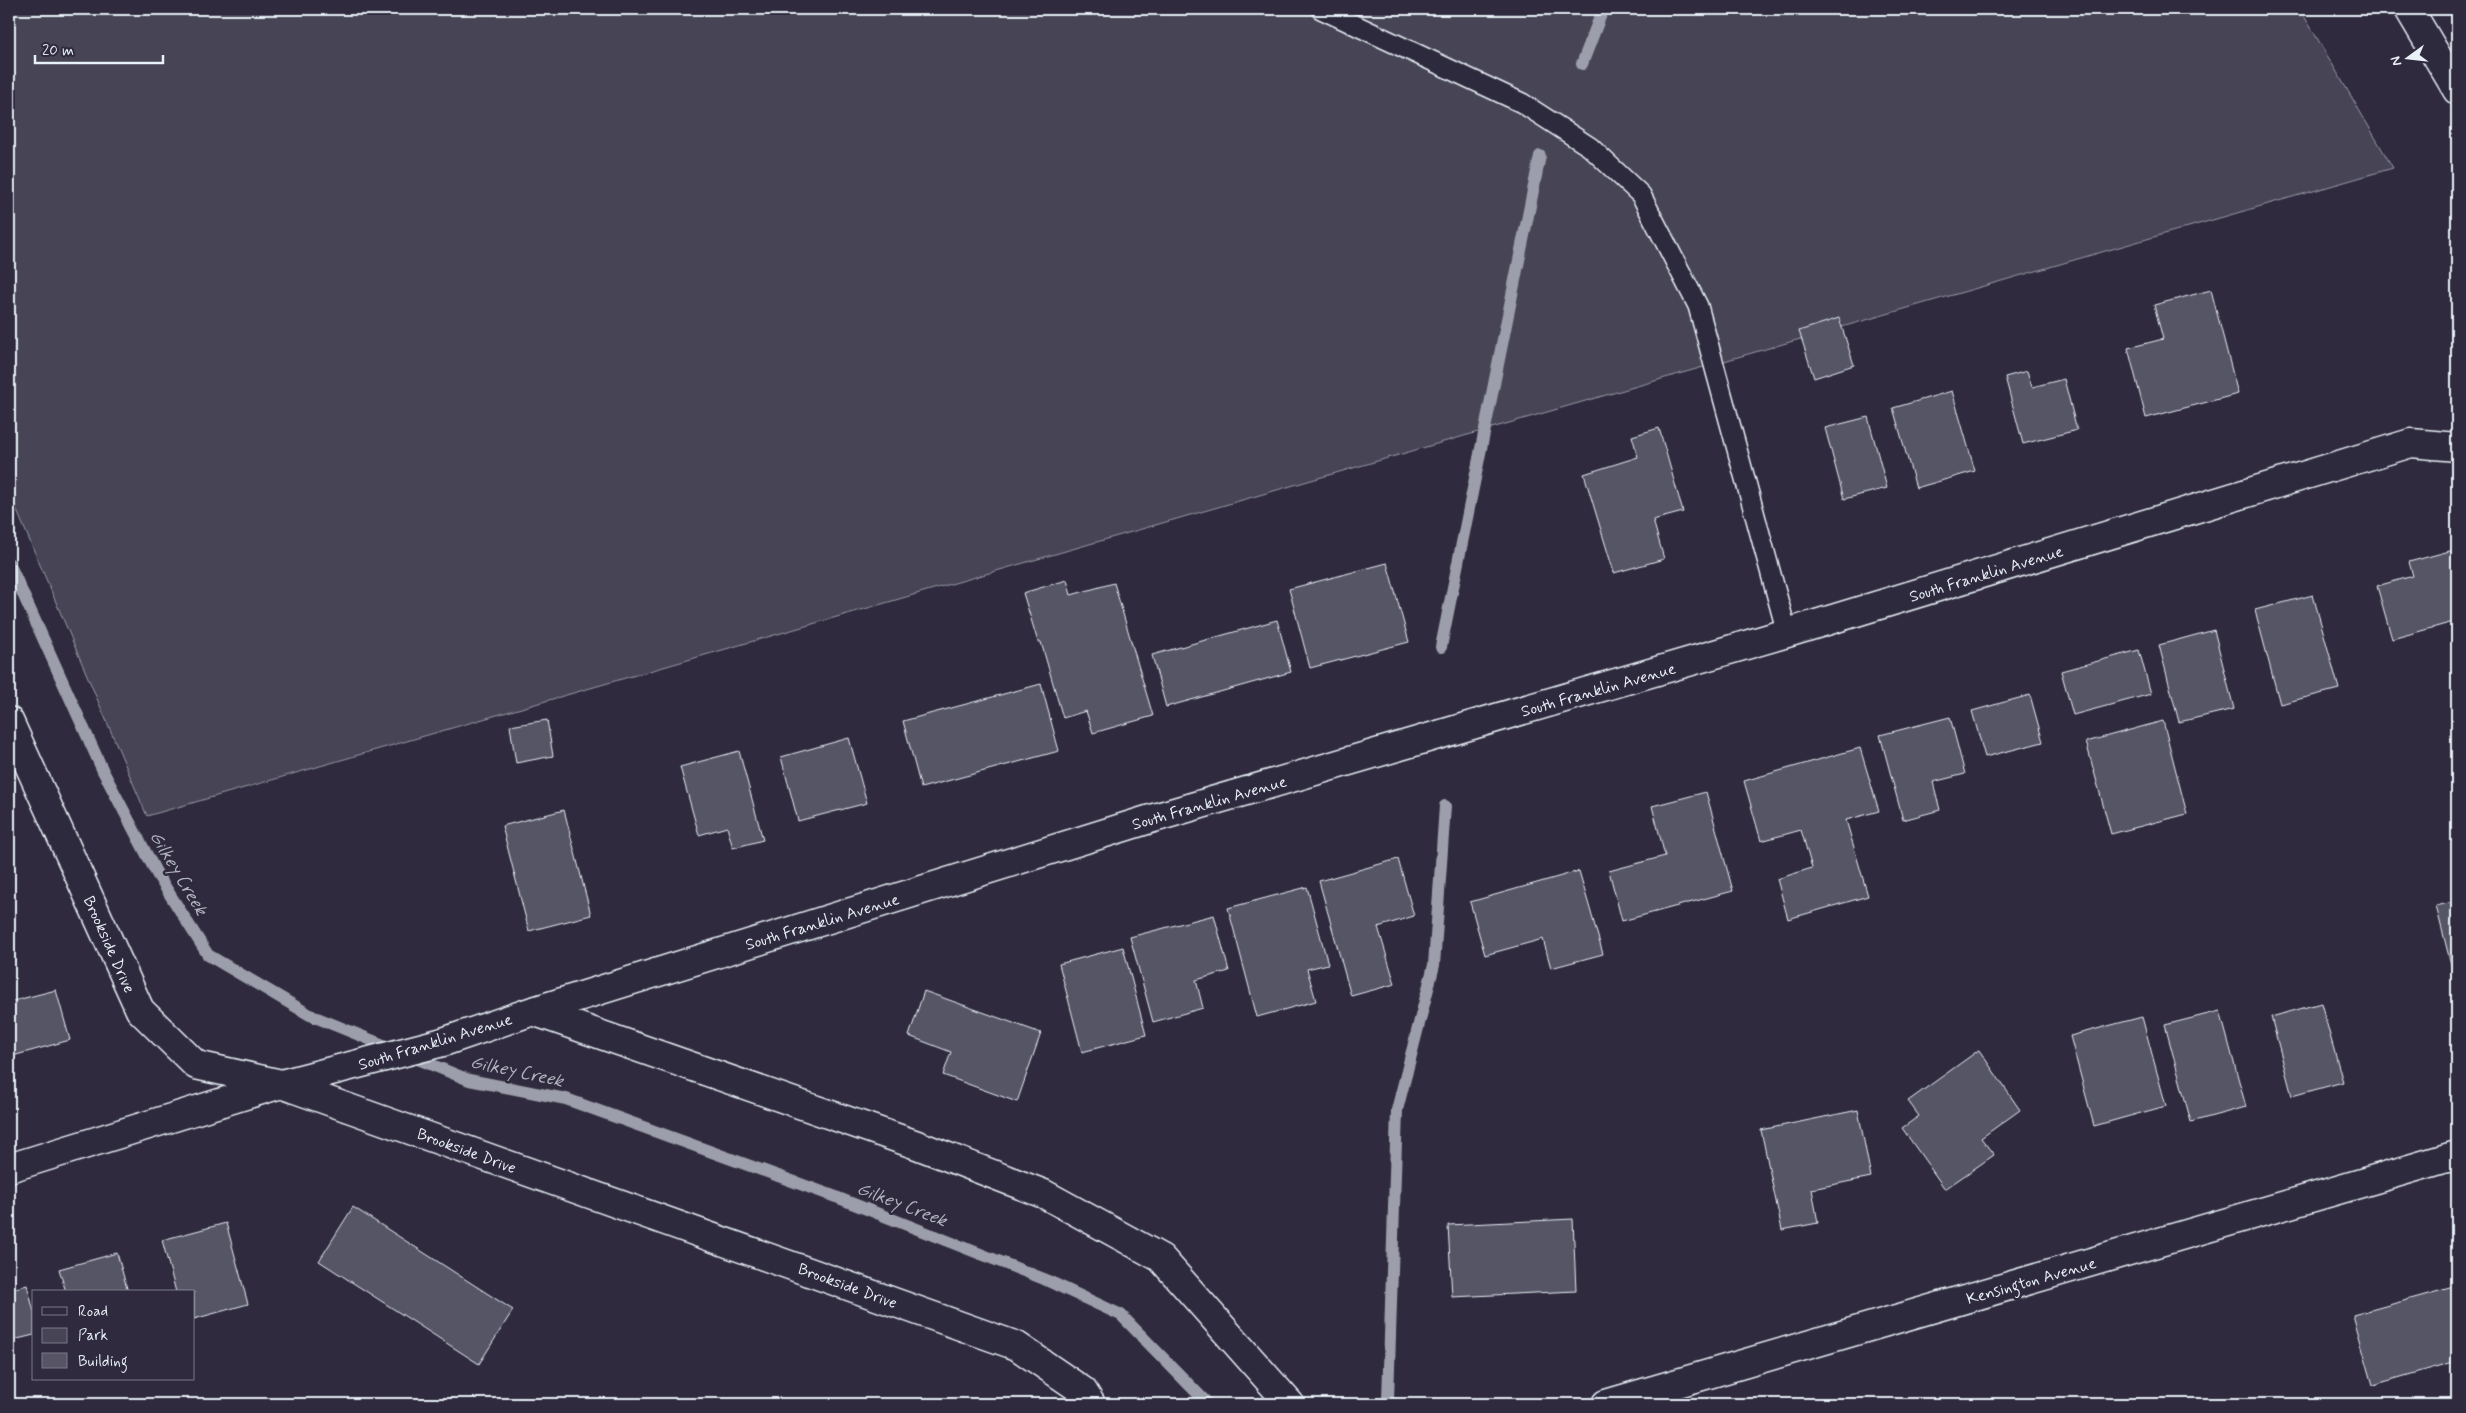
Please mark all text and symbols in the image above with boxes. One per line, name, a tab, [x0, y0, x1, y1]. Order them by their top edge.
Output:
scale bar	[35, 32, 162, 64]
north arrow	[2384, 32, 2434, 82]
text: 20 m	[42, 41, 74, 61]
text: N	[2387, 54, 2406, 68]
street label: South Franklin Avenue	[1907, 541, 2066, 608]
street label: South Franklin Avenue	[1519, 658, 1678, 723]
street label: South Franklin Avenue	[1130, 771, 1289, 836]
water label: Gilkey Creek	[144, 827, 213, 921]
street label: South Franklin Avenue	[743, 889, 902, 956]
street label: Brookside Drive	[78, 893, 139, 996]
street label: South Franklin Avenue	[356, 1009, 515, 1076]
water label: Gilkey Creek	[468, 1050, 566, 1094]
street label: Brookside Drive	[414, 1124, 519, 1179]
water label: Gilkey Creek	[853, 1177, 951, 1233]
street label: Kensington Avenue	[1964, 1253, 2099, 1311]
street label: Brookside Drive	[795, 1259, 900, 1314]
legend	[32, 1290, 195, 1380]
text: Road	[78, 1302, 108, 1322]
text: Park	[78, 1326, 108, 1346]
text: Building	[78, 1352, 128, 1373]

